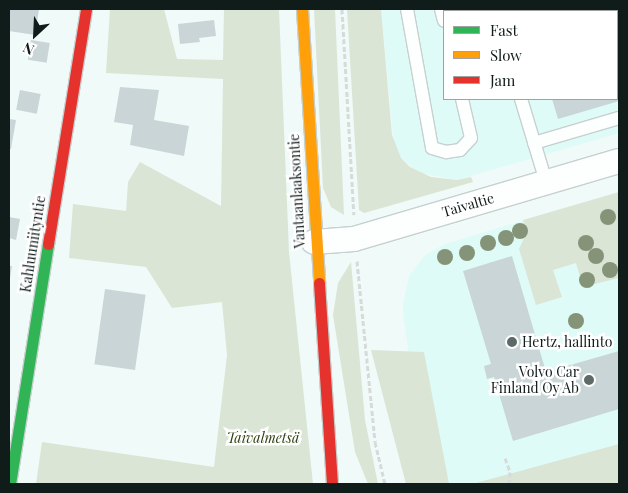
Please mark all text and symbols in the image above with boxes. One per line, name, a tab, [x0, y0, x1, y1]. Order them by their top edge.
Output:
north arrow	[10, 10, 60, 60]
legend	[443, 10, 618, 100]
text: Fast	[490, 20, 518, 40]
text: N	[20, 38, 37, 60]
text: Slow	[490, 45, 522, 65]
text: Jam	[490, 70, 515, 90]
street label: Vantaanlaaksontie	[286, 133, 308, 249]
street label: Taivaltie	[440, 190, 496, 220]
street label: Kahluuniityntie	[17, 194, 49, 294]
place label: Hertz, hallinto	[522, 334, 613, 350]
marker: Hertz, hallinto	[506, 336, 518, 348]
place label: Volvo Car Finland Oy Ab	[490, 364, 579, 397]
marker: Volvo Car Finland Oy Ab	[583, 374, 595, 386]
park label: Taivalmetsä	[227, 430, 299, 446]

